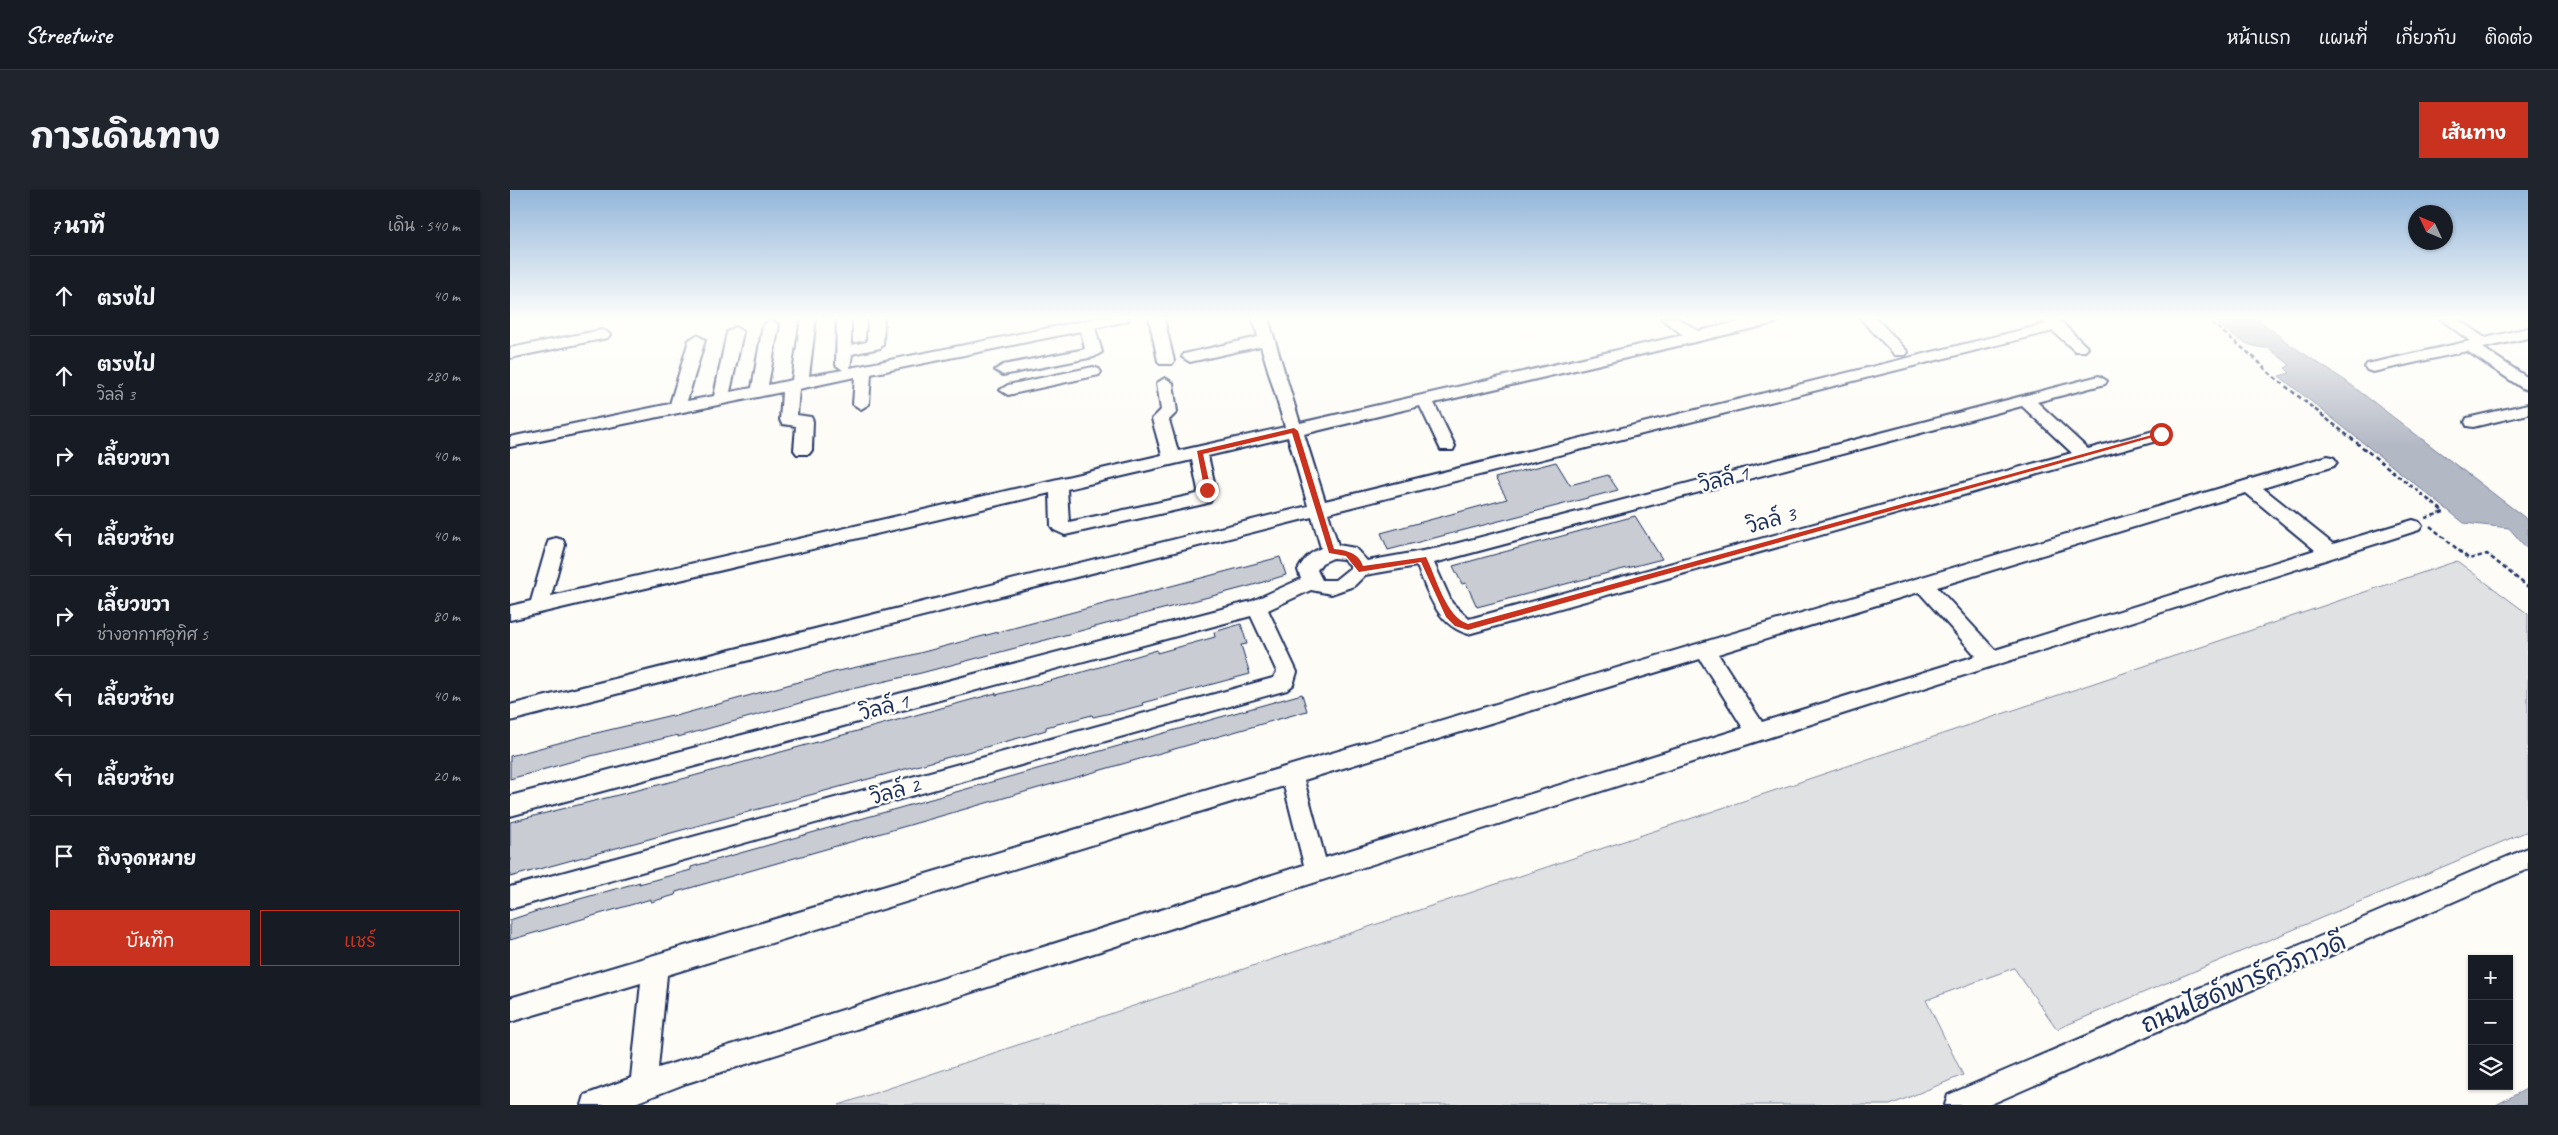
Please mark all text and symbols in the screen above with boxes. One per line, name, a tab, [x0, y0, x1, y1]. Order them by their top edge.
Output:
text: Streetwise	[25, 20, 111, 50]
text: หน้าแรก	[2227, 27, 2291, 49]
text: แผนที่	[2319, 27, 2367, 49]
text: เกี่ยวกับ	[2395, 27, 2457, 49]
text: ติดต่อ	[2485, 27, 2533, 49]
button: เส้นทาง	[2419, 102, 2528, 158]
text: การเดินทาง	[30, 114, 220, 159]
north arrow	[2408, 205, 2453, 250]
text: 7 นาที	[50, 213, 105, 239]
text: เดิน · 540 m	[388, 216, 460, 236]
icon: ahead	[50, 282, 78, 310]
text: 40 m	[433, 286, 460, 306]
text: ตรงไป	[97, 287, 155, 311]
text: ตรงไป	[97, 353, 155, 377]
icon: ahead	[50, 362, 78, 390]
text: 280 m	[426, 366, 460, 386]
text: วิลล์ 3	[97, 385, 135, 405]
route start	[2150, 423, 2173, 446]
icon: right	[50, 442, 78, 470]
text: 40 m	[433, 446, 460, 466]
text: เลี้ยวขวา	[97, 447, 170, 471]
street label: วิลล์ 1	[1696, 460, 1753, 498]
route end	[1196, 479, 1219, 502]
street label: วิลล์ 3	[1743, 500, 1800, 539]
icon: left	[50, 522, 78, 550]
text: 40 m	[433, 526, 460, 546]
text: เลี้ยวซ้าย	[97, 527, 174, 551]
text: เลี้ยวขวา	[97, 593, 170, 617]
icon: right	[50, 602, 78, 630]
text: 80 m	[433, 606, 460, 626]
text: ช่างอากาศอุทิศ 5	[97, 625, 208, 645]
icon: left	[50, 682, 78, 710]
text: 40 m	[433, 686, 460, 706]
text: เลี้ยวซ้าย	[97, 687, 174, 711]
street label: วิลล์ 1	[856, 688, 913, 726]
icon: left	[50, 762, 78, 790]
text: 20 m	[433, 766, 460, 786]
text: เลี้ยวซ้าย	[97, 767, 174, 791]
street label: วิลล์ 2	[867, 771, 924, 810]
icon: arrive	[50, 842, 78, 870]
text: ถึงจุดหมาย	[97, 847, 196, 871]
button: บันทึก	[50, 910, 250, 966]
button: แชร์	[260, 910, 460, 966]
street label: ถนนไฮด์พาร์ควิภาวดี	[2136, 924, 2351, 1041]
map controls	[2468, 955, 2513, 1090]
button: +	[2468, 955, 2513, 1000]
button: −	[2468, 1000, 2513, 1045]
button: layers	[2468, 1045, 2513, 1090]

